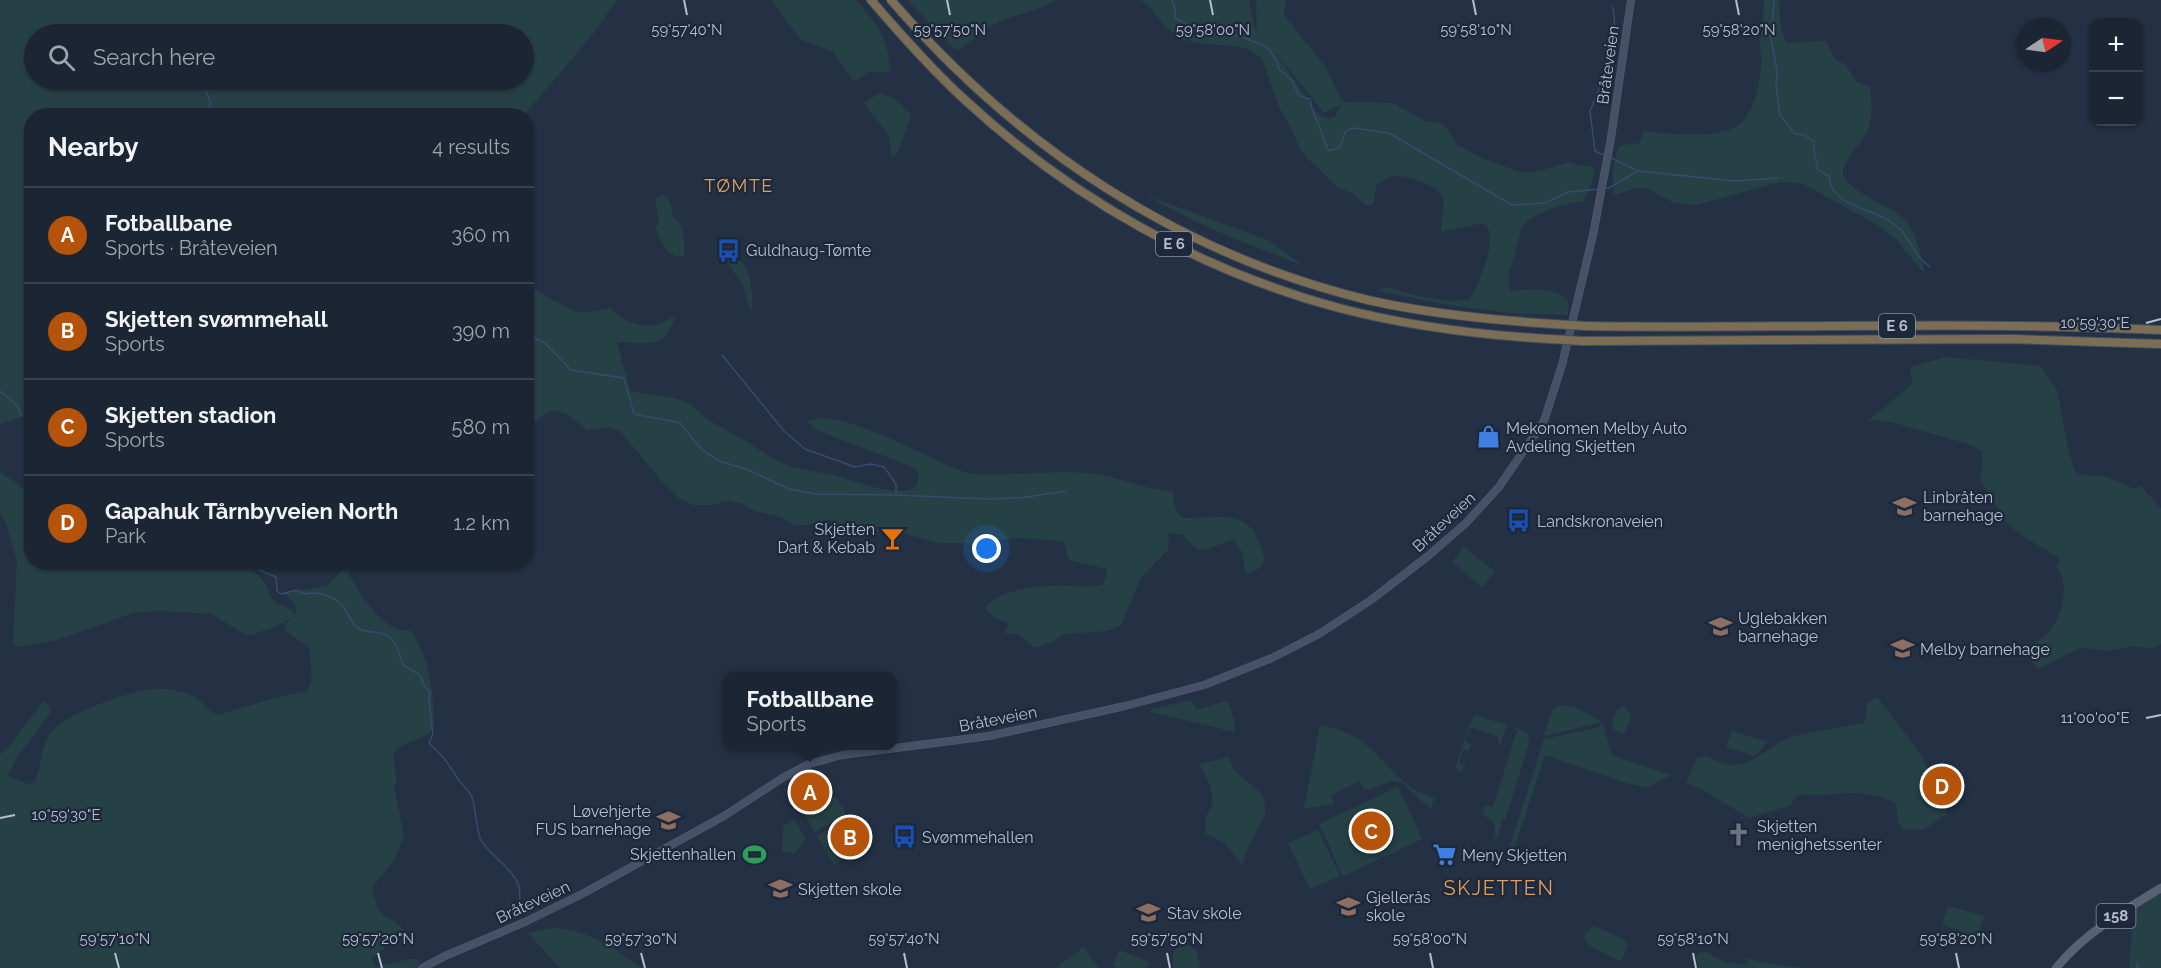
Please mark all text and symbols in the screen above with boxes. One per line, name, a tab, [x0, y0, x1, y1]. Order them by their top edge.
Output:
north arrow	[2017, 18, 2071, 72]
map controls	[2089, 18, 2143, 126]
button: +	[2089, 18, 2143, 72]
text: 59°57'40"N	[651, 21, 723, 39]
text: 59°57'50"N	[914, 21, 986, 39]
text: 59°58'00"N	[1176, 21, 1250, 39]
text: 59°58'10"N	[1440, 21, 1512, 39]
text: 59°58'20"N	[1702, 21, 1776, 39]
search box	[24, 24, 534, 90]
street label: Bråteveien	[1593, 25, 1623, 105]
icon: search	[45, 41, 78, 74]
text: Search here	[93, 44, 215, 70]
button: −	[2089, 72, 2143, 126]
text: Nearby	[48, 132, 138, 162]
text: 4 results	[432, 135, 510, 159]
district label: TØMTE	[704, 175, 774, 196]
text: Fotballbane	[105, 210, 232, 236]
text: A	[61, 223, 74, 247]
text: 360 m	[452, 223, 510, 247]
road number: E 6	[1156, 232, 1192, 256]
text: Sports · Bråteveien	[105, 236, 278, 260]
bus stop icon: Guldhaug-Tømte	[715, 237, 741, 263]
place label: Guldhaug-Tømte	[746, 241, 871, 260]
text: Skjetten svømmehall	[105, 306, 328, 332]
road number: E 6	[1879, 314, 1915, 338]
text: 10°59'30"E	[2060, 314, 2130, 332]
text: B	[61, 319, 74, 343]
text: 390 m	[452, 319, 510, 343]
text: Sports	[105, 332, 165, 356]
text: Skjetten stadion	[105, 402, 276, 428]
text: C	[61, 415, 74, 439]
text: 580 m	[452, 415, 510, 439]
place label: Mekonomen Melby Auto Avdeling Skjetten	[1506, 419, 1687, 456]
shop icon: Mekonomen Melby Auto Avdeling Skjetten	[1475, 424, 1501, 450]
text: Sports	[105, 428, 165, 452]
street label: Bråteveien	[1409, 488, 1479, 556]
place label: Linbråten barnehage	[1923, 488, 2003, 525]
school or university icon: Linbråten barnehage	[1892, 493, 1918, 519]
text: Gapahuk Tårnbyveien North	[105, 498, 398, 524]
bus stop icon: Landskronaveien	[1506, 508, 1532, 534]
text: D	[60, 511, 75, 535]
text: 1.2 km	[453, 511, 510, 535]
place label: Landskronaveien	[1537, 512, 1663, 531]
place label: Skjetten Dart & Kebab	[777, 520, 875, 557]
text: Park	[105, 524, 146, 548]
bar icon: Skjetten Dart & Kebab	[880, 525, 906, 551]
your location	[972, 534, 1001, 563]
place label: Uglebakken barnehage	[1738, 609, 1827, 646]
school or university icon: Uglebakken barnehage	[1707, 614, 1733, 640]
school or university icon: Melby barnehage	[1889, 636, 1915, 662]
place label: Melby barnehage	[1920, 640, 2050, 659]
popup	[723, 672, 897, 750]
text: Fotballbane	[746, 686, 874, 712]
street label: Bråteveien	[957, 702, 1039, 736]
text: 11°00'00"E	[2060, 709, 2130, 727]
text: Sports	[746, 712, 806, 736]
pin: D	[1922, 764, 1962, 808]
pin: A	[790, 770, 830, 814]
place label: Løvehjerte FUS barnehage	[535, 802, 651, 839]
text: 10°59'30"E	[31, 806, 101, 824]
school or university icon: Løvehjerte FUS barnehage	[656, 807, 682, 833]
pin: C	[1352, 808, 1390, 854]
pin: B	[830, 814, 870, 860]
place label: Skjetten menighetssenter	[1757, 817, 1883, 854]
church icon: Skjetten menighetssenter	[1726, 822, 1752, 848]
bus stop icon: Svømmehallen	[891, 824, 917, 850]
place label: Svømmehallen	[922, 828, 1033, 847]
sports icon: Skjettenhallen	[741, 841, 767, 867]
supermarket icon: Meny Skjetten	[1431, 842, 1457, 868]
place label: Skjettenhallen	[630, 845, 736, 864]
place label: Meny Skjetten	[1462, 846, 1567, 865]
school or university icon: Skjetten skole	[767, 876, 793, 902]
district label: SKJETTEN	[1444, 876, 1554, 900]
street label: Bråteveien	[493, 877, 573, 927]
place label: Skjetten skole	[798, 880, 902, 899]
place label: Gjellerås skole	[1366, 888, 1431, 925]
school or university icon: Gjellerås skole	[1335, 893, 1361, 919]
school or university icon: Stav skole	[1136, 900, 1162, 926]
place label: Stav skole	[1167, 904, 1242, 923]
road number: 158	[2096, 904, 2136, 928]
text: 59°57'10"N	[80, 930, 150, 948]
text: 59°57'20"N	[342, 930, 414, 948]
text: 59°57'30"N	[605, 930, 677, 948]
text: 59°57'40"N	[868, 930, 940, 948]
text: 59°57'50"N	[1131, 930, 1203, 948]
text: 59°58'00"N	[1393, 930, 1467, 948]
text: 59°58'10"N	[1657, 930, 1729, 948]
text: 59°58'20"N	[1919, 930, 1993, 948]

